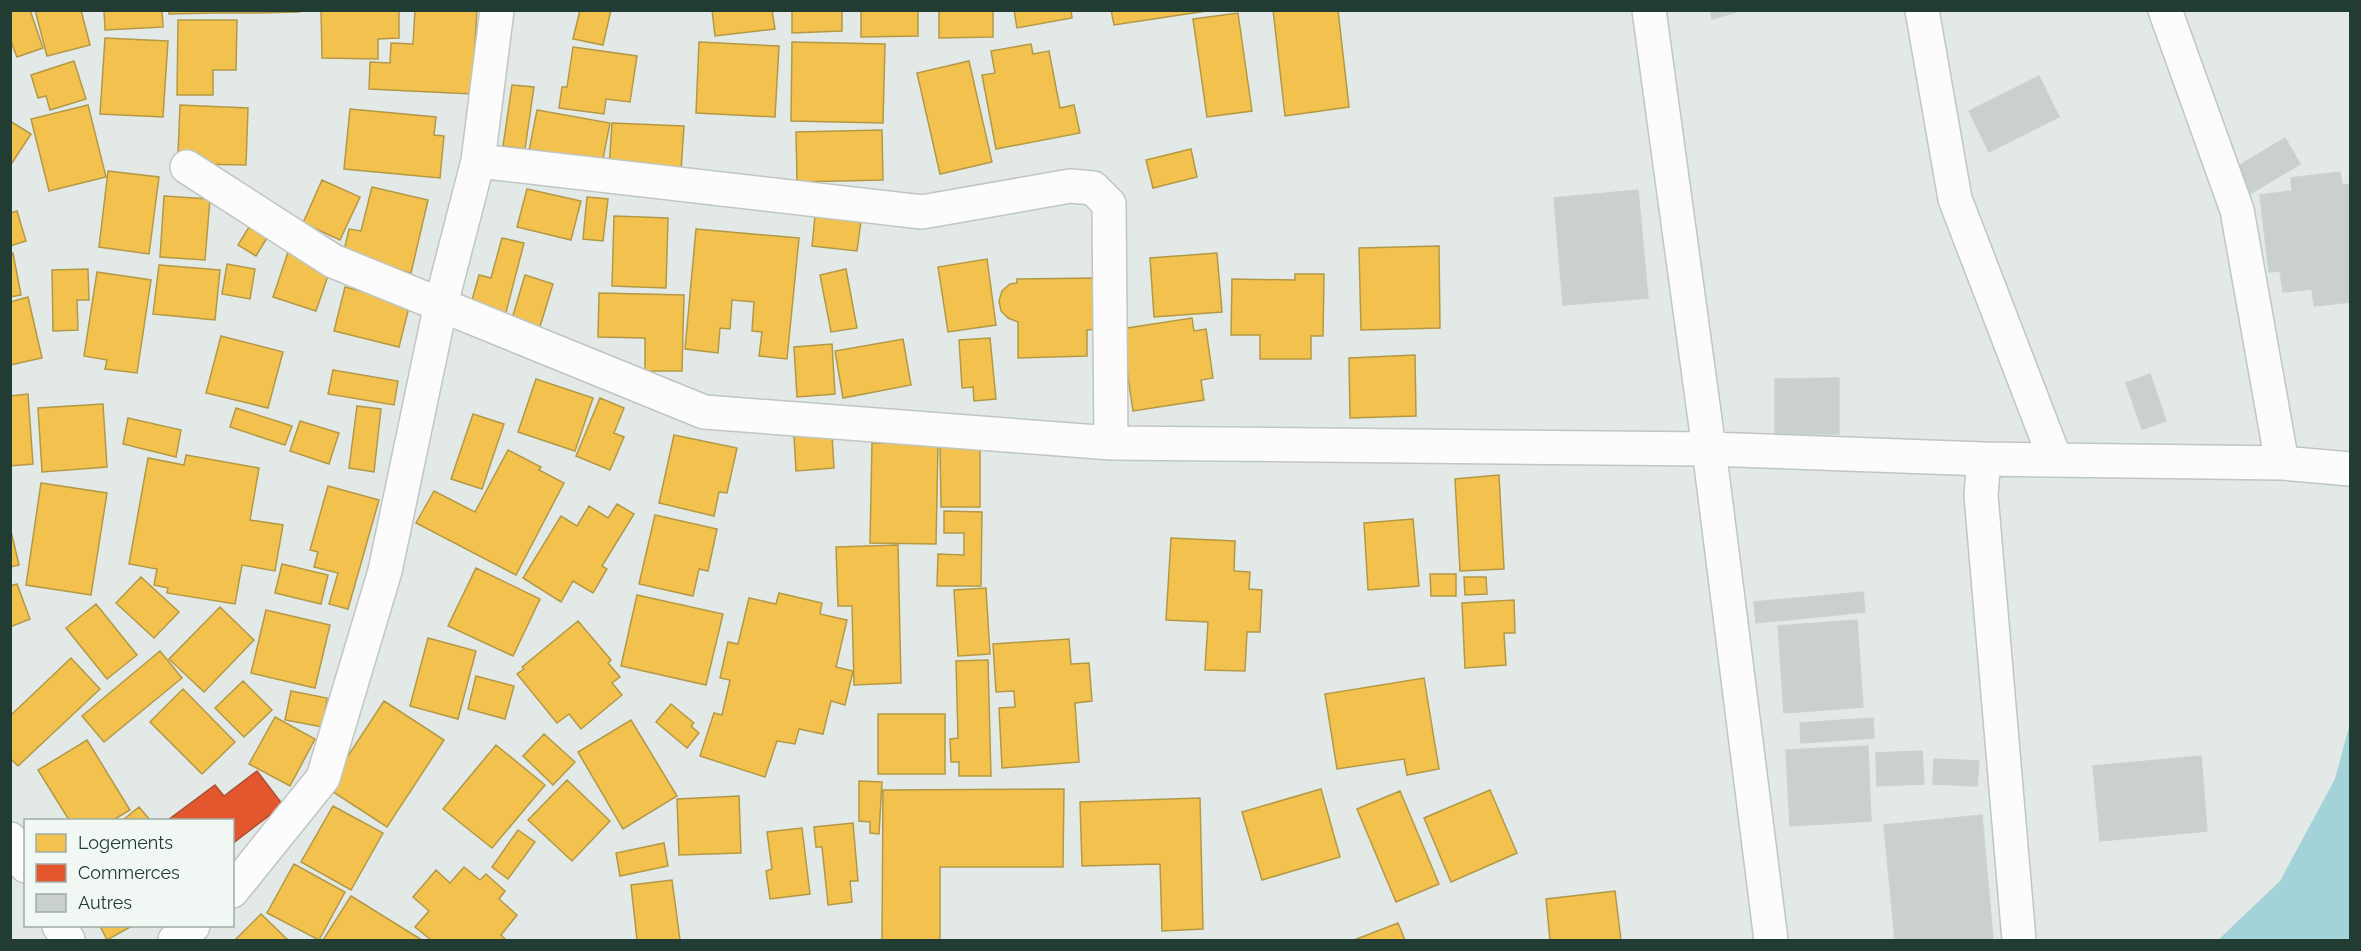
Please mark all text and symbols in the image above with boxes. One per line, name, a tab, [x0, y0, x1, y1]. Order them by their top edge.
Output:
legend	[24, 819, 234, 927]
text: Logements	[78, 832, 173, 853]
text: Commerces	[78, 862, 180, 883]
text: Autres	[78, 892, 132, 913]

